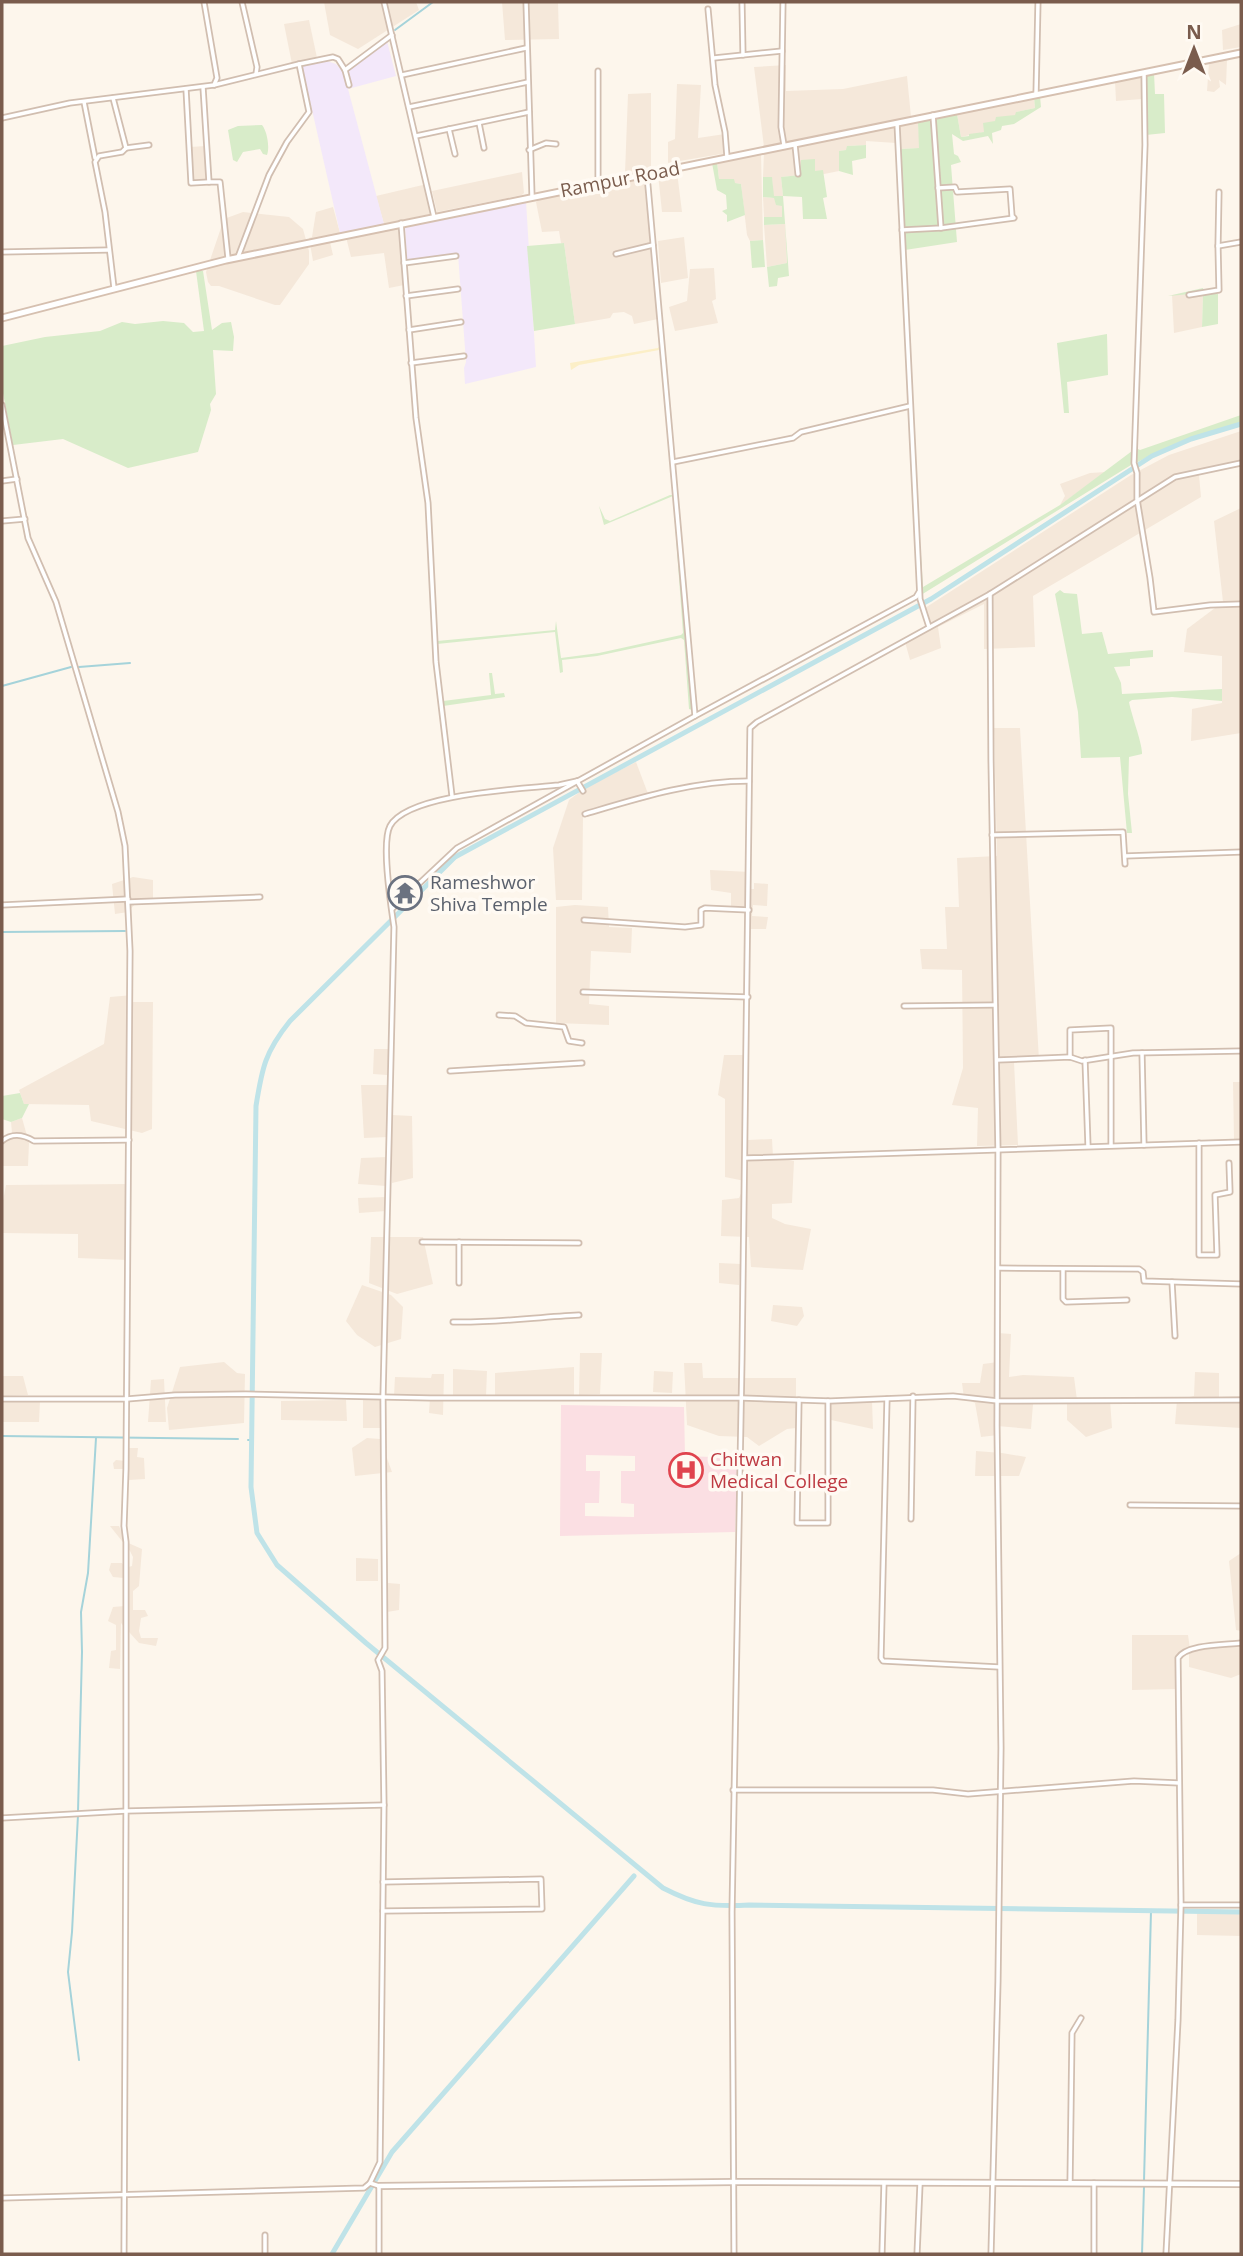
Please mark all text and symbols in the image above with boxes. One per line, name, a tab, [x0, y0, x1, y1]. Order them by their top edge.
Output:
north arrow	[1159, 14, 1229, 84]
text: N	[1186, 19, 1202, 45]
street label: Rampur Road	[558, 155, 682, 203]
place label: Rameshwor Shiva Temple	[430, 869, 548, 917]
temple icon: Rameshwor Shiva Temple	[386, 874, 424, 912]
place label: Chitwan Medical College	[710, 1446, 848, 1494]
hospital icon: Chitwan Medical College	[667, 1451, 705, 1489]

